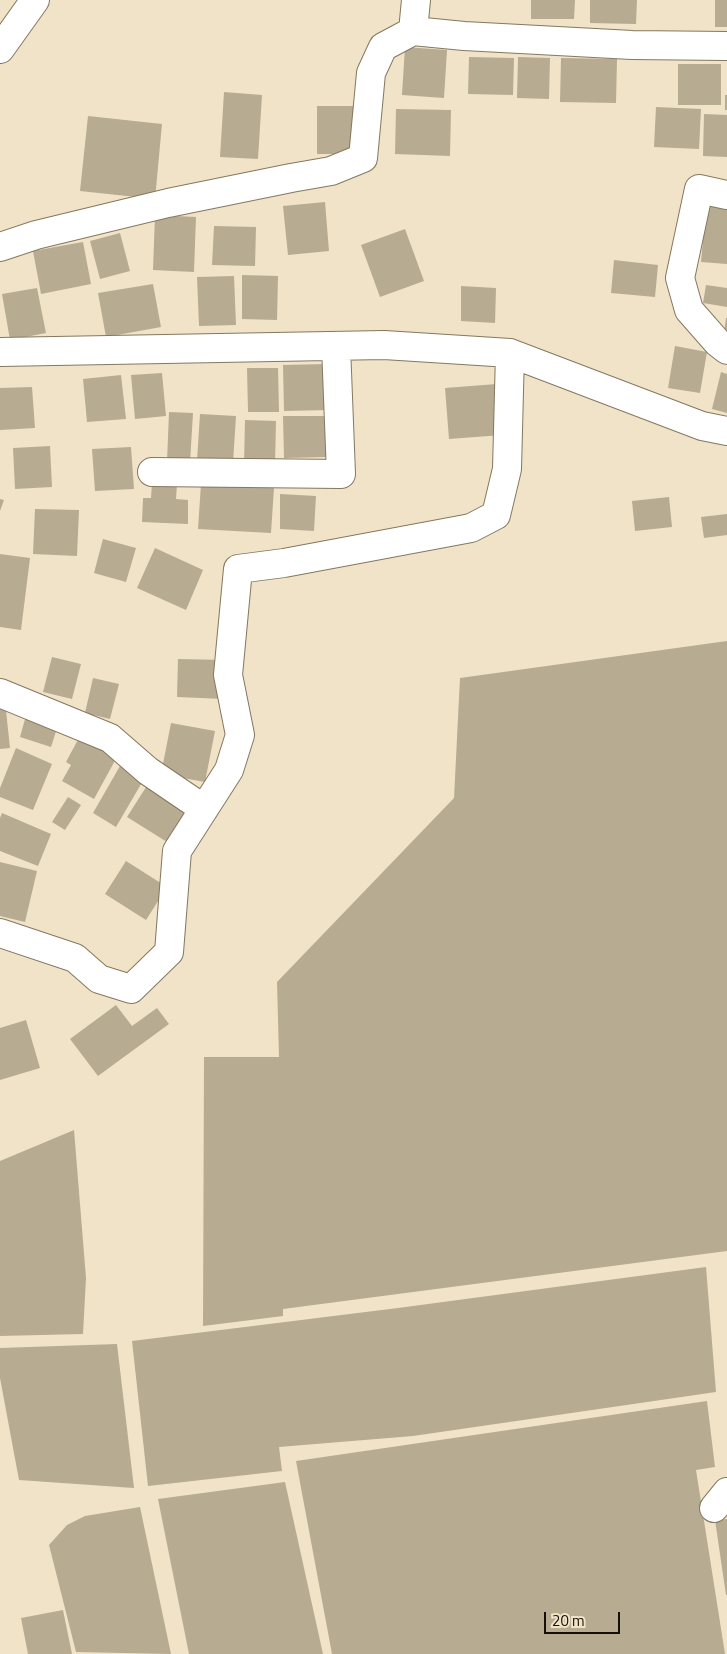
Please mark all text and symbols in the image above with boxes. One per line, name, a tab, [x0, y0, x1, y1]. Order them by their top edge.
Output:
scale bar	[547, 1602, 623, 1634]
text: 20 m	[552, 1609, 585, 1632]

